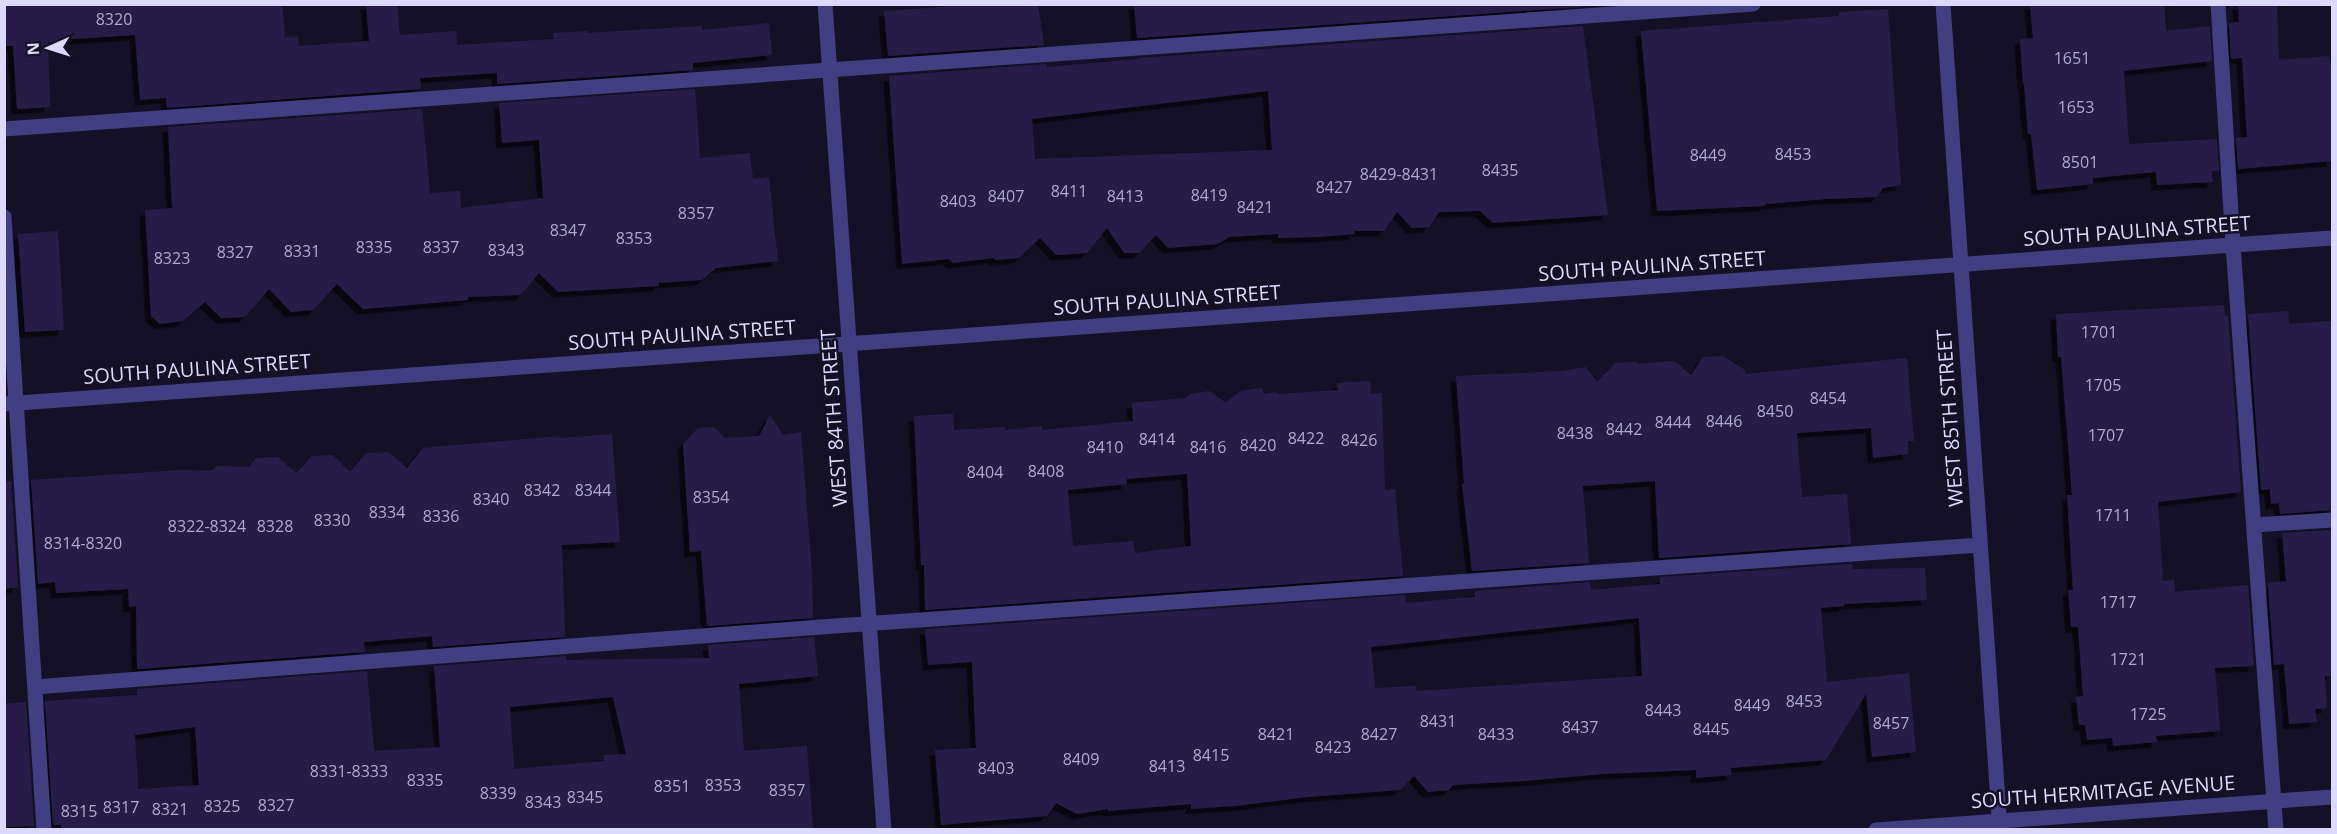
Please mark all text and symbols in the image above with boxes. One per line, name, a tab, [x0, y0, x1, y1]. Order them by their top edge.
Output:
house number: 8320	[96, 8, 132, 30]
north arrow	[18, 18, 78, 78]
text: N	[22, 42, 44, 56]
house number: 1651	[2054, 47, 2090, 69]
house number: 1653	[2058, 96, 2094, 118]
house number: 8453	[1775, 143, 1811, 165]
house number: 8449	[1690, 144, 1726, 166]
house number: 8501	[2062, 151, 2098, 173]
house number: 8435	[1482, 159, 1518, 181]
house number: 8429-8431	[1360, 163, 1438, 185]
house number: 8427	[1316, 176, 1352, 198]
house number: 8411	[1051, 180, 1087, 202]
house number: 8419	[1191, 184, 1227, 206]
house number: 8407	[988, 185, 1024, 207]
house number: 8413	[1107, 185, 1143, 207]
house number: 8403	[940, 190, 976, 212]
house number: 8421	[1237, 196, 1273, 218]
house number: 8357	[678, 202, 714, 224]
street label: SOUTH PAULINA STREET	[2022, 209, 2252, 252]
house number: 8347	[550, 219, 586, 241]
house number: 8353	[616, 227, 652, 249]
house number: 8335	[356, 236, 392, 258]
house number: 8337	[423, 236, 459, 258]
house number: 8343	[488, 239, 524, 261]
house number: 8331	[284, 240, 320, 262]
house number: 8327	[217, 241, 253, 263]
street label: SOUTH PAULINA STREET	[1537, 244, 1767, 287]
house number: 8323	[154, 247, 190, 269]
street label: SOUTH PAULINA STREET	[1052, 278, 1282, 321]
street label: SOUTH PAULINA STREET	[567, 313, 797, 356]
house number: 1701	[2081, 321, 2117, 343]
street label: WEST 84TH STREET	[814, 328, 853, 508]
street label: WEST 85TH STREET	[1930, 328, 1969, 508]
street label: SOUTH PAULINA STREET	[82, 347, 312, 390]
house number: 1705	[2085, 374, 2121, 396]
house number: 8454	[1810, 387, 1846, 409]
house number: 8450	[1757, 400, 1793, 422]
house number: 8446	[1706, 410, 1742, 432]
house number: 8444	[1655, 411, 1691, 433]
house number: 8442	[1606, 418, 1642, 440]
house number: 8438	[1557, 422, 1593, 444]
house number: 1707	[2088, 424, 2124, 446]
house number: 8422	[1288, 427, 1324, 449]
house number: 8414	[1139, 428, 1175, 450]
house number: 8426	[1341, 429, 1377, 451]
house number: 8420	[1240, 434, 1276, 456]
house number: 8410	[1087, 436, 1123, 458]
house number: 8416	[1190, 436, 1226, 458]
house number: 8408	[1028, 460, 1064, 482]
house number: 8404	[967, 461, 1003, 483]
house number: 8342	[524, 479, 560, 501]
house number: 8344	[575, 479, 611, 501]
house number: 8354	[693, 486, 729, 508]
house number: 8340	[473, 488, 509, 510]
house number: 8334	[369, 501, 405, 523]
house number: 1711	[2095, 504, 2131, 526]
house number: 8336	[423, 505, 459, 527]
house number: 8330	[314, 509, 350, 531]
house number: 8322-8324	[168, 515, 246, 537]
house number: 8328	[257, 515, 293, 537]
house number: 8314-8320	[44, 532, 122, 554]
house number: 1717	[2100, 591, 2136, 613]
house number: 1721	[2110, 648, 2146, 670]
house number: 8453	[1786, 690, 1822, 712]
house number: 8449	[1734, 694, 1770, 716]
house number: 8443	[1645, 699, 1681, 721]
house number: 1725	[2130, 703, 2166, 725]
house number: 8431	[1420, 710, 1456, 732]
house number: 8457	[1873, 712, 1909, 734]
house number: 8437	[1562, 716, 1598, 738]
house number: 8445	[1693, 718, 1729, 740]
house number: 8421	[1258, 723, 1294, 745]
house number: 8427	[1361, 723, 1397, 745]
house number: 8433	[1478, 723, 1514, 745]
house number: 8423	[1315, 736, 1351, 758]
house number: 8415	[1193, 744, 1229, 766]
house number: 8409	[1063, 748, 1099, 770]
house number: 8413	[1149, 755, 1185, 777]
house number: 8403	[978, 757, 1014, 779]
house number: 8331-8333	[310, 760, 388, 782]
house number: 8335	[407, 769, 443, 791]
street label: SOUTH HERMITAGE AVENUE	[1970, 769, 2236, 814]
house number: 8353	[705, 774, 741, 796]
house number: 8351	[654, 775, 690, 797]
house number: 8357	[769, 779, 805, 801]
house number: 8339	[480, 782, 516, 804]
house number: 8345	[567, 786, 603, 808]
house number: 8343	[525, 791, 561, 813]
house number: 8327	[258, 794, 294, 816]
house number: 8325	[204, 795, 240, 817]
house number: 8317	[103, 796, 139, 818]
house number: 8321	[152, 798, 188, 820]
house number: 8315	[61, 800, 97, 822]

